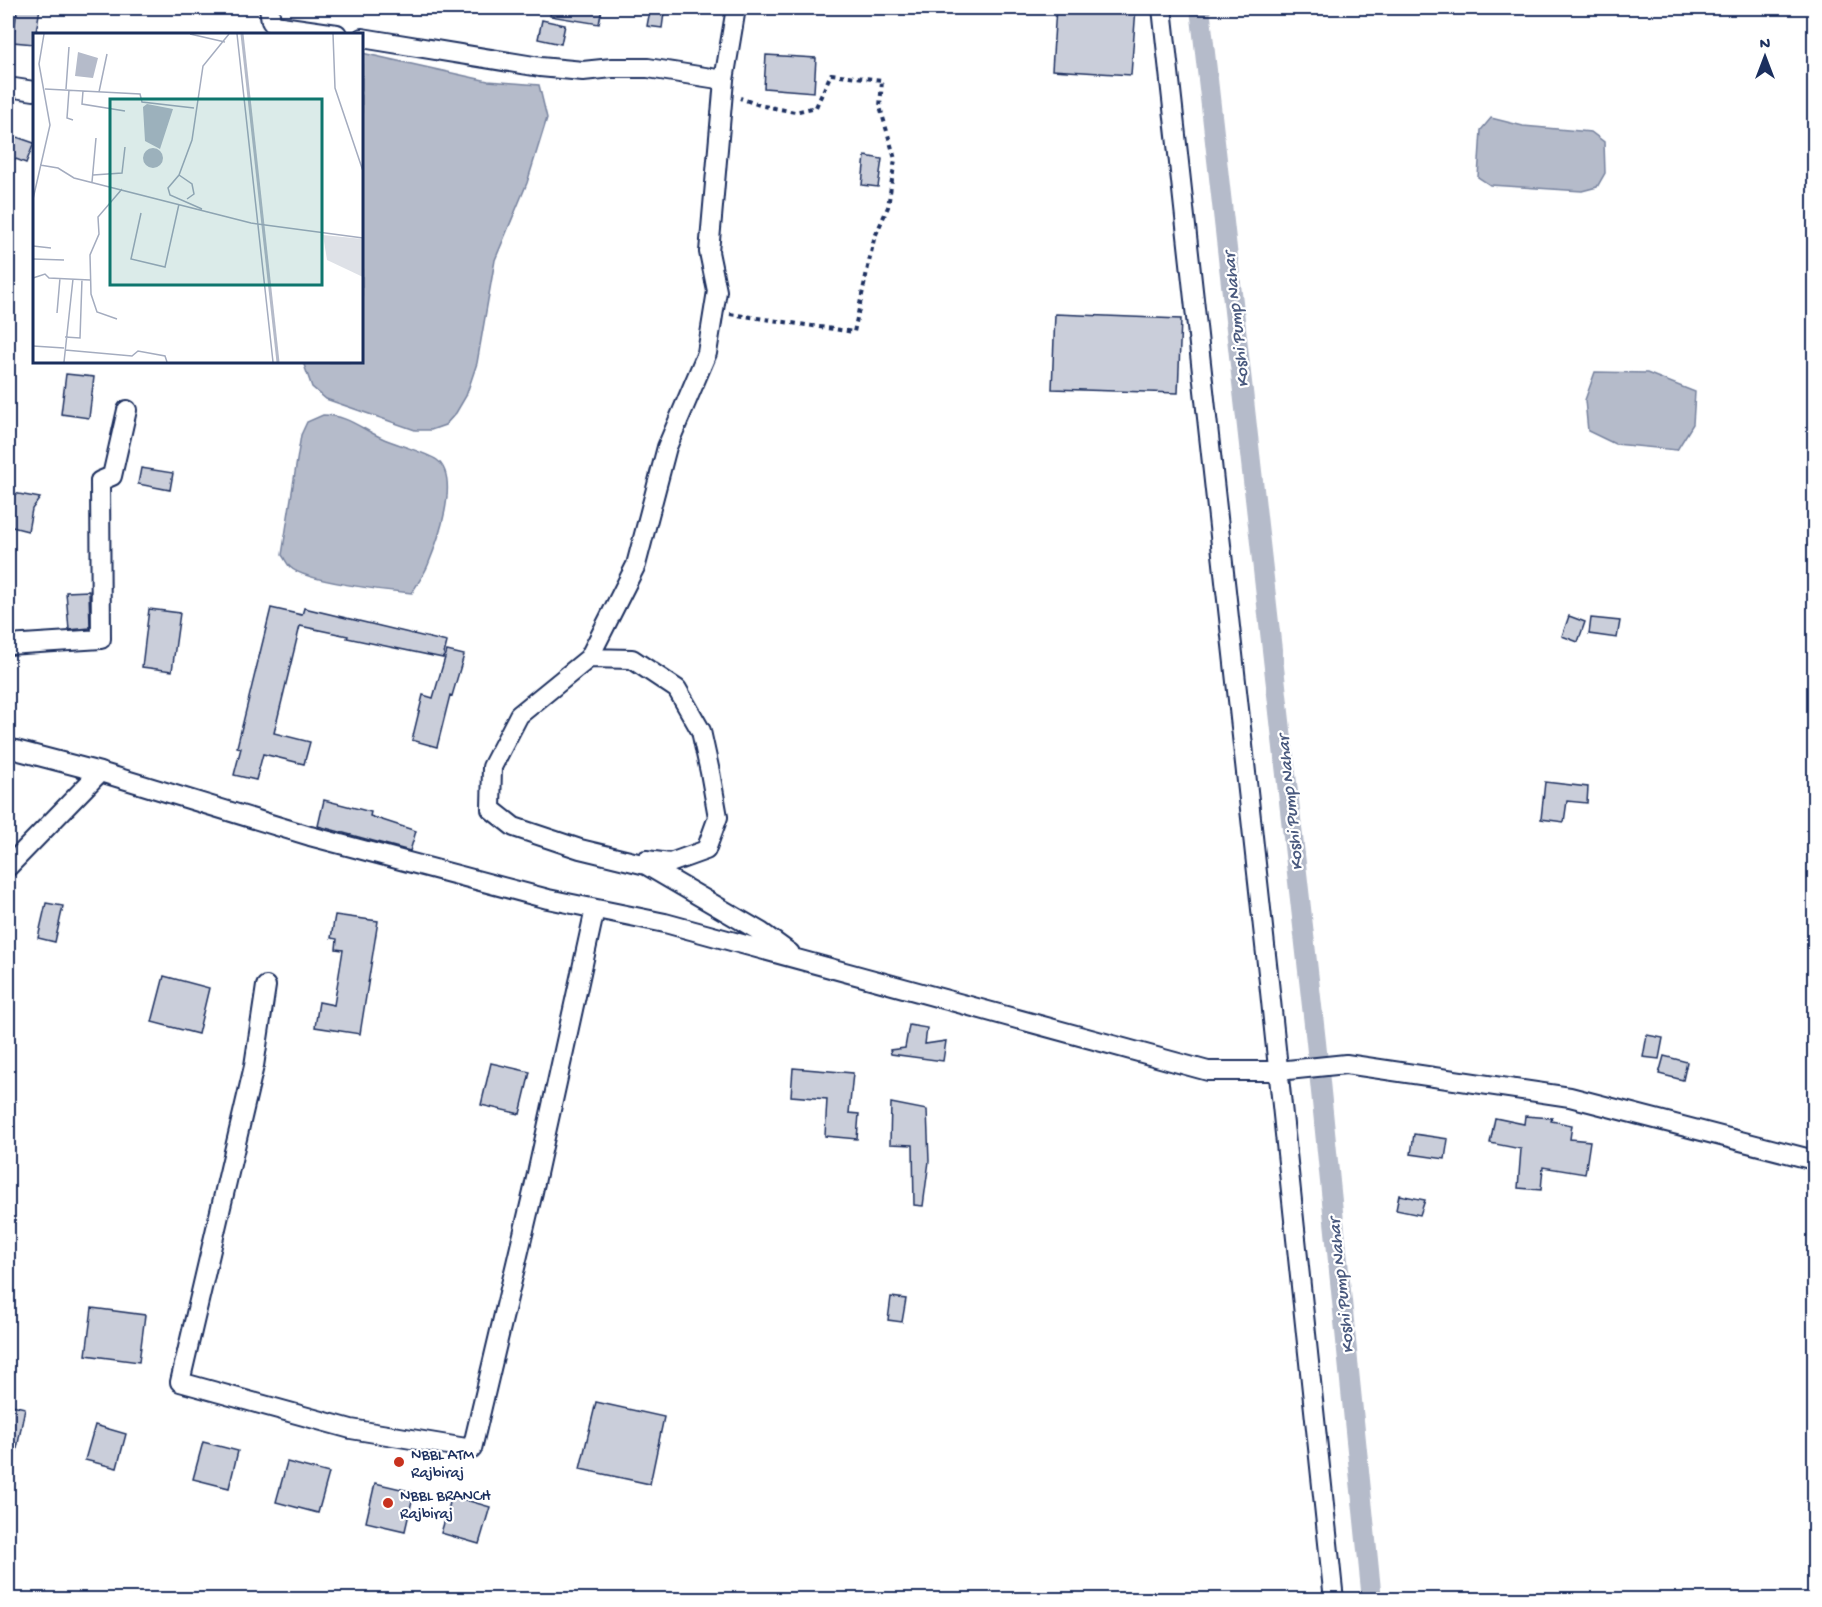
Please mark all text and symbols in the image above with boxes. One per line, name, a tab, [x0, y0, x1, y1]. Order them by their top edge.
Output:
north arrow	[1735, 27, 1795, 87]
inset map	[33, 33, 363, 363]
text: N	[1760, 36, 1771, 55]
water label: Koshi Pump Nahar	[1220, 248, 1255, 388]
water label: Koshi Pump Nahar	[1274, 731, 1309, 871]
water label: Koshi Pump Nahar	[1325, 1214, 1360, 1354]
place label: NBBL ATM Rajbiraj	[411, 1447, 475, 1484]
marker: NBBL ATM Rajbiraj	[392, 1455, 406, 1469]
place label: NBBL BRANCH Rajbiraj	[400, 1488, 492, 1525]
marker: NBBL BRANCH Rajbiraj	[381, 1496, 395, 1510]

